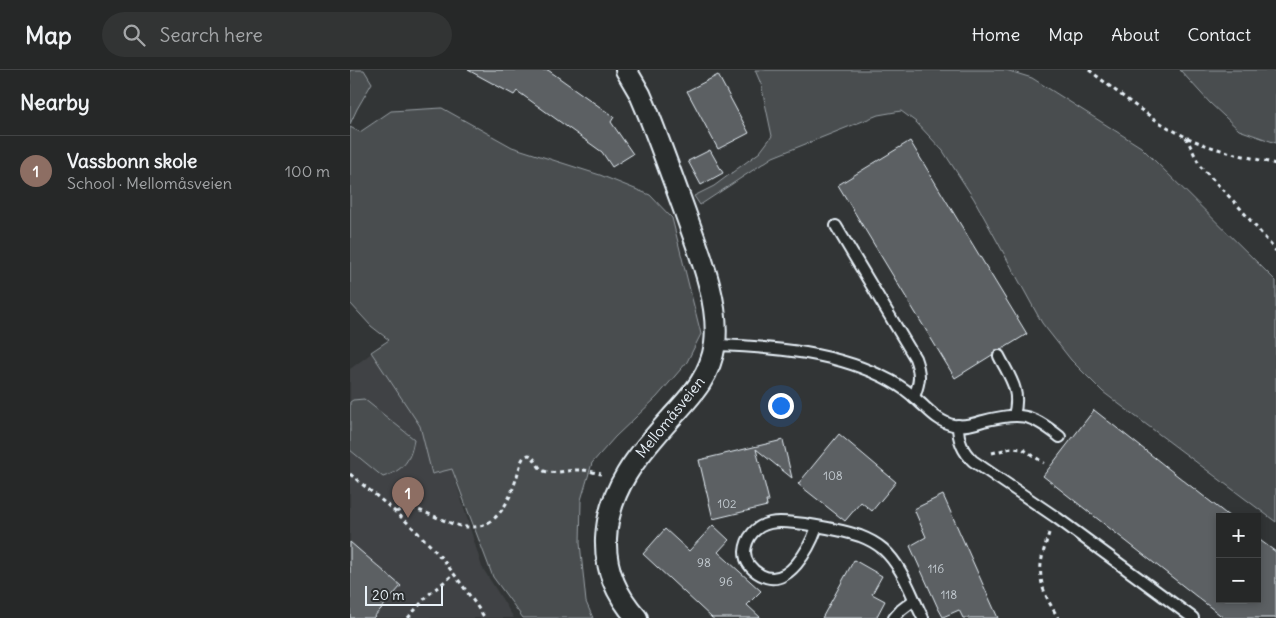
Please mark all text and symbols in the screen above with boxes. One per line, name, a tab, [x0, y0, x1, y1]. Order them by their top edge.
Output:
search box	[102, 12, 452, 57]
text: Map	[25, 20, 72, 50]
icon: search	[120, 21, 148, 49]
text: Search here	[160, 23, 263, 47]
text: Home	[972, 23, 1020, 46]
text: Map	[1048, 23, 1083, 46]
text: About	[1111, 23, 1159, 46]
text: Contact	[1187, 23, 1251, 46]
text: Nearby	[20, 89, 90, 116]
text: Vassbonn skole	[67, 149, 197, 173]
text: 1	[33, 161, 39, 181]
text: 100 m	[285, 161, 330, 181]
text: School · Mellomåsveien	[67, 173, 232, 193]
street label: Mellomåsveien	[631, 372, 709, 462]
your location	[768, 393, 794, 419]
house number: 108	[823, 468, 843, 483]
pin: 1	[392, 477, 424, 518]
house number: 102	[717, 496, 737, 511]
map controls	[1216, 513, 1261, 603]
button: +	[1216, 513, 1261, 558]
house number: 98	[697, 555, 711, 570]
button: −	[1216, 558, 1261, 603]
house number: 116	[928, 561, 944, 576]
house number: 96	[719, 574, 733, 589]
scale bar	[365, 583, 442, 606]
text: 20 m	[372, 586, 405, 604]
house number: 118	[941, 587, 957, 602]

